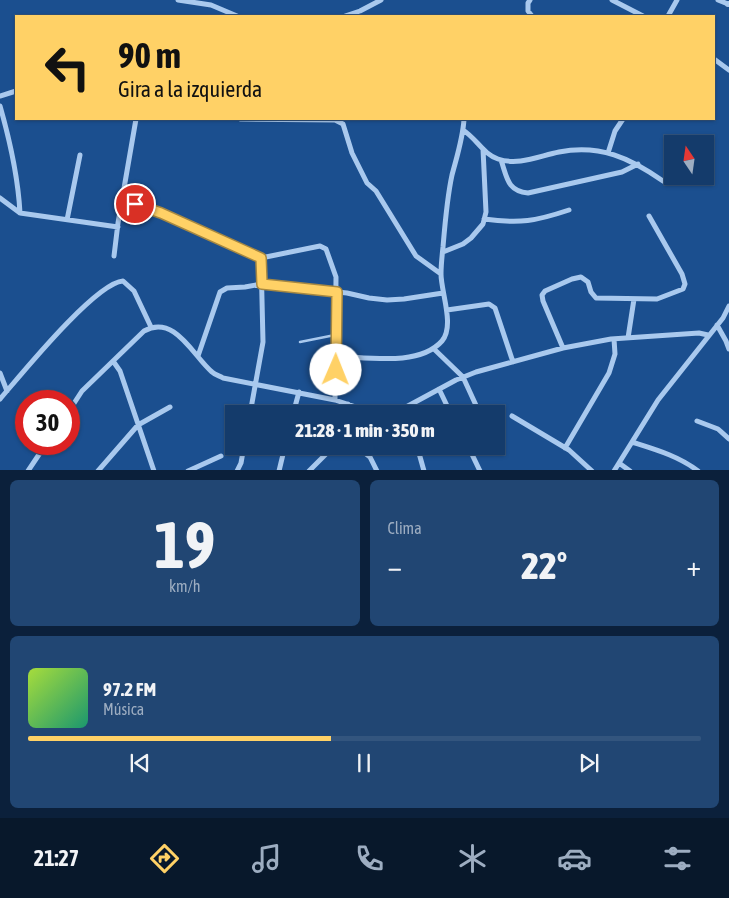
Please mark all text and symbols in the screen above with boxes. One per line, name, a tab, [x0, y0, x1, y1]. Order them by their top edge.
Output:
icon: left	[35, 35, 100, 100]
text: 90 m	[118, 35, 181, 75]
text: Gira a la izquierda	[118, 76, 262, 102]
north arrow	[664, 135, 714, 185]
map controls	[664, 135, 714, 185]
pin	[114, 183, 156, 225]
icon: arrive	[121, 190, 149, 218]
position arrow	[309, 343, 361, 395]
speed limit sign: 30	[15, 390, 80, 455]
text: 21:28 · 1 min · 350 m	[295, 419, 435, 441]
text: 19	[154, 507, 215, 582]
text: Clima	[388, 519, 422, 537]
text: 22°	[521, 544, 567, 587]
text: −	[388, 550, 402, 582]
text: +	[686, 550, 701, 582]
text: km/h	[169, 577, 201, 595]
text: 97.2 FM	[103, 678, 156, 700]
text: Música	[103, 700, 144, 718]
icon: previous	[126, 749, 154, 777]
icon: pause	[350, 749, 378, 777]
icon: next	[575, 749, 603, 777]
icon: directions	[147, 841, 182, 876]
icon: music	[249, 841, 284, 876]
icon: phone	[352, 841, 387, 876]
icon: climate	[455, 841, 490, 876]
icon: car	[557, 841, 592, 876]
icon: filters	[660, 841, 695, 876]
text: 21:27	[34, 845, 79, 871]

